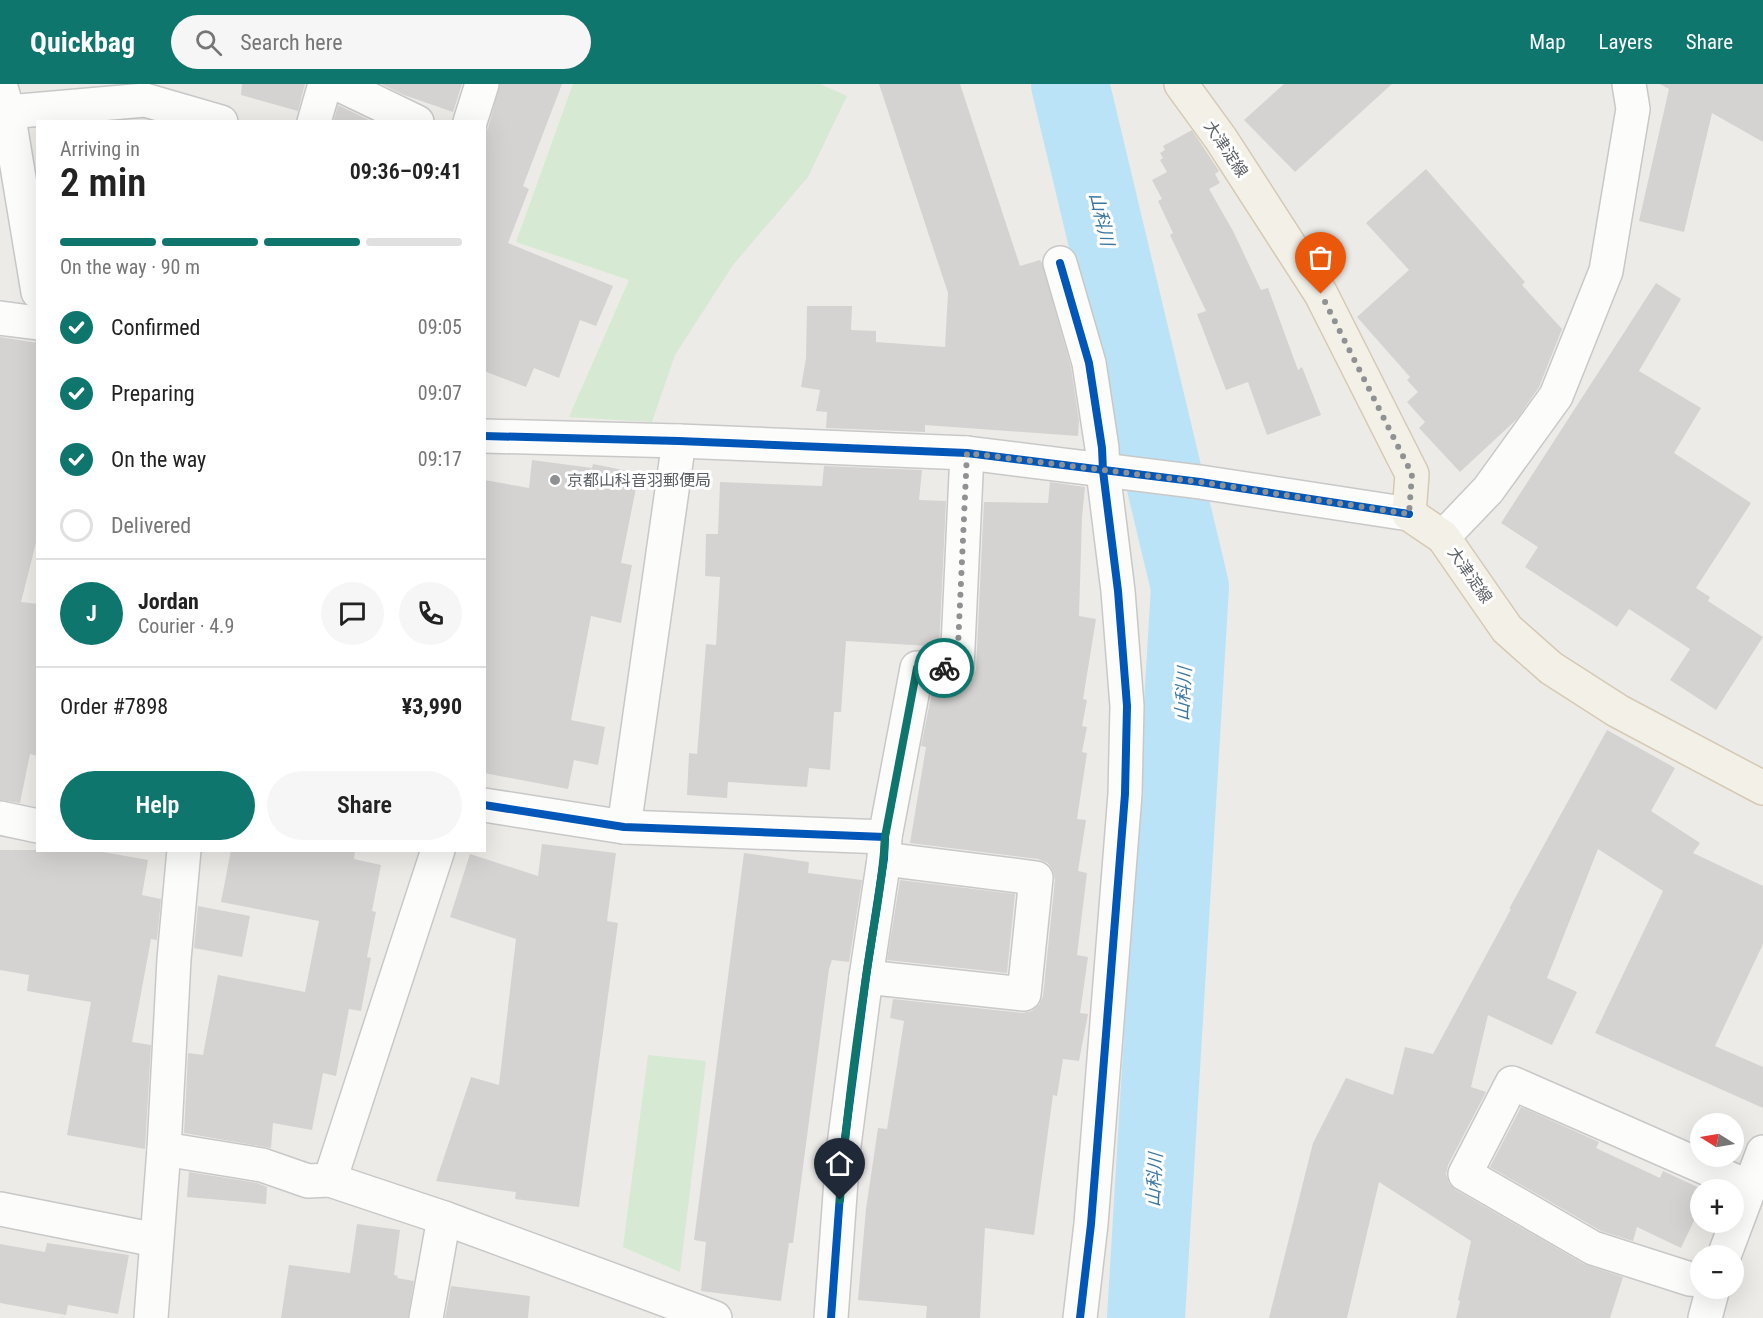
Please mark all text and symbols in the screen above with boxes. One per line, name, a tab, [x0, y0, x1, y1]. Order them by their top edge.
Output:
search box	[171, 15, 591, 69]
text: Quickbag	[30, 26, 135, 59]
icon: search	[192, 26, 225, 59]
text: Search here	[240, 30, 342, 55]
text: Map	[1529, 30, 1566, 54]
text: Layers	[1599, 30, 1653, 54]
text: Share	[1686, 30, 1733, 54]
street label: 大津淀線	[1200, 117, 1252, 181]
text: Arriving in	[60, 137, 140, 161]
text: 09:36–09:41	[350, 159, 462, 184]
text: 2 min	[60, 160, 146, 206]
water label: 山科川	[1086, 190, 1119, 250]
pin	[1295, 232, 1346, 294]
icon: bag	[1304, 241, 1337, 274]
text: On the way · 90 m	[60, 255, 200, 279]
icon: check	[60, 311, 93, 344]
text: Confirmed	[111, 315, 200, 340]
text: 09:05	[418, 315, 462, 339]
icon: check	[60, 377, 93, 410]
text: Preparing	[111, 381, 195, 406]
text: 09:07	[418, 381, 462, 405]
icon: check	[60, 443, 93, 476]
text: On the way	[111, 447, 206, 472]
text: 09:17	[418, 447, 462, 471]
place label: 京都山科音羽郵便局	[567, 471, 711, 490]
marker: 京都山科音羽郵便局	[548, 473, 562, 487]
text: Delivered	[111, 513, 191, 538]
street label: 大津淀線	[1444, 543, 1496, 607]
button: chat	[321, 582, 384, 645]
button: phone	[399, 582, 462, 645]
text: Jordan	[138, 589, 199, 614]
text: J	[86, 601, 97, 626]
text: Courier · 4.9	[138, 614, 234, 638]
courier	[914, 638, 974, 698]
icon: bike	[928, 652, 961, 685]
water label: 山科川	[1171, 664, 1195, 722]
text: Order #7898	[60, 694, 168, 719]
text: ¥3,990	[402, 694, 462, 719]
button: Help	[60, 771, 255, 840]
button: Share	[267, 771, 462, 840]
north arrow	[1690, 1113, 1744, 1167]
map controls	[1690, 1113, 1744, 1299]
pin	[814, 1138, 865, 1200]
icon: home	[823, 1147, 856, 1180]
water label: 山科川	[1142, 1150, 1166, 1208]
button: +	[1690, 1179, 1744, 1233]
button: −	[1690, 1245, 1744, 1299]

